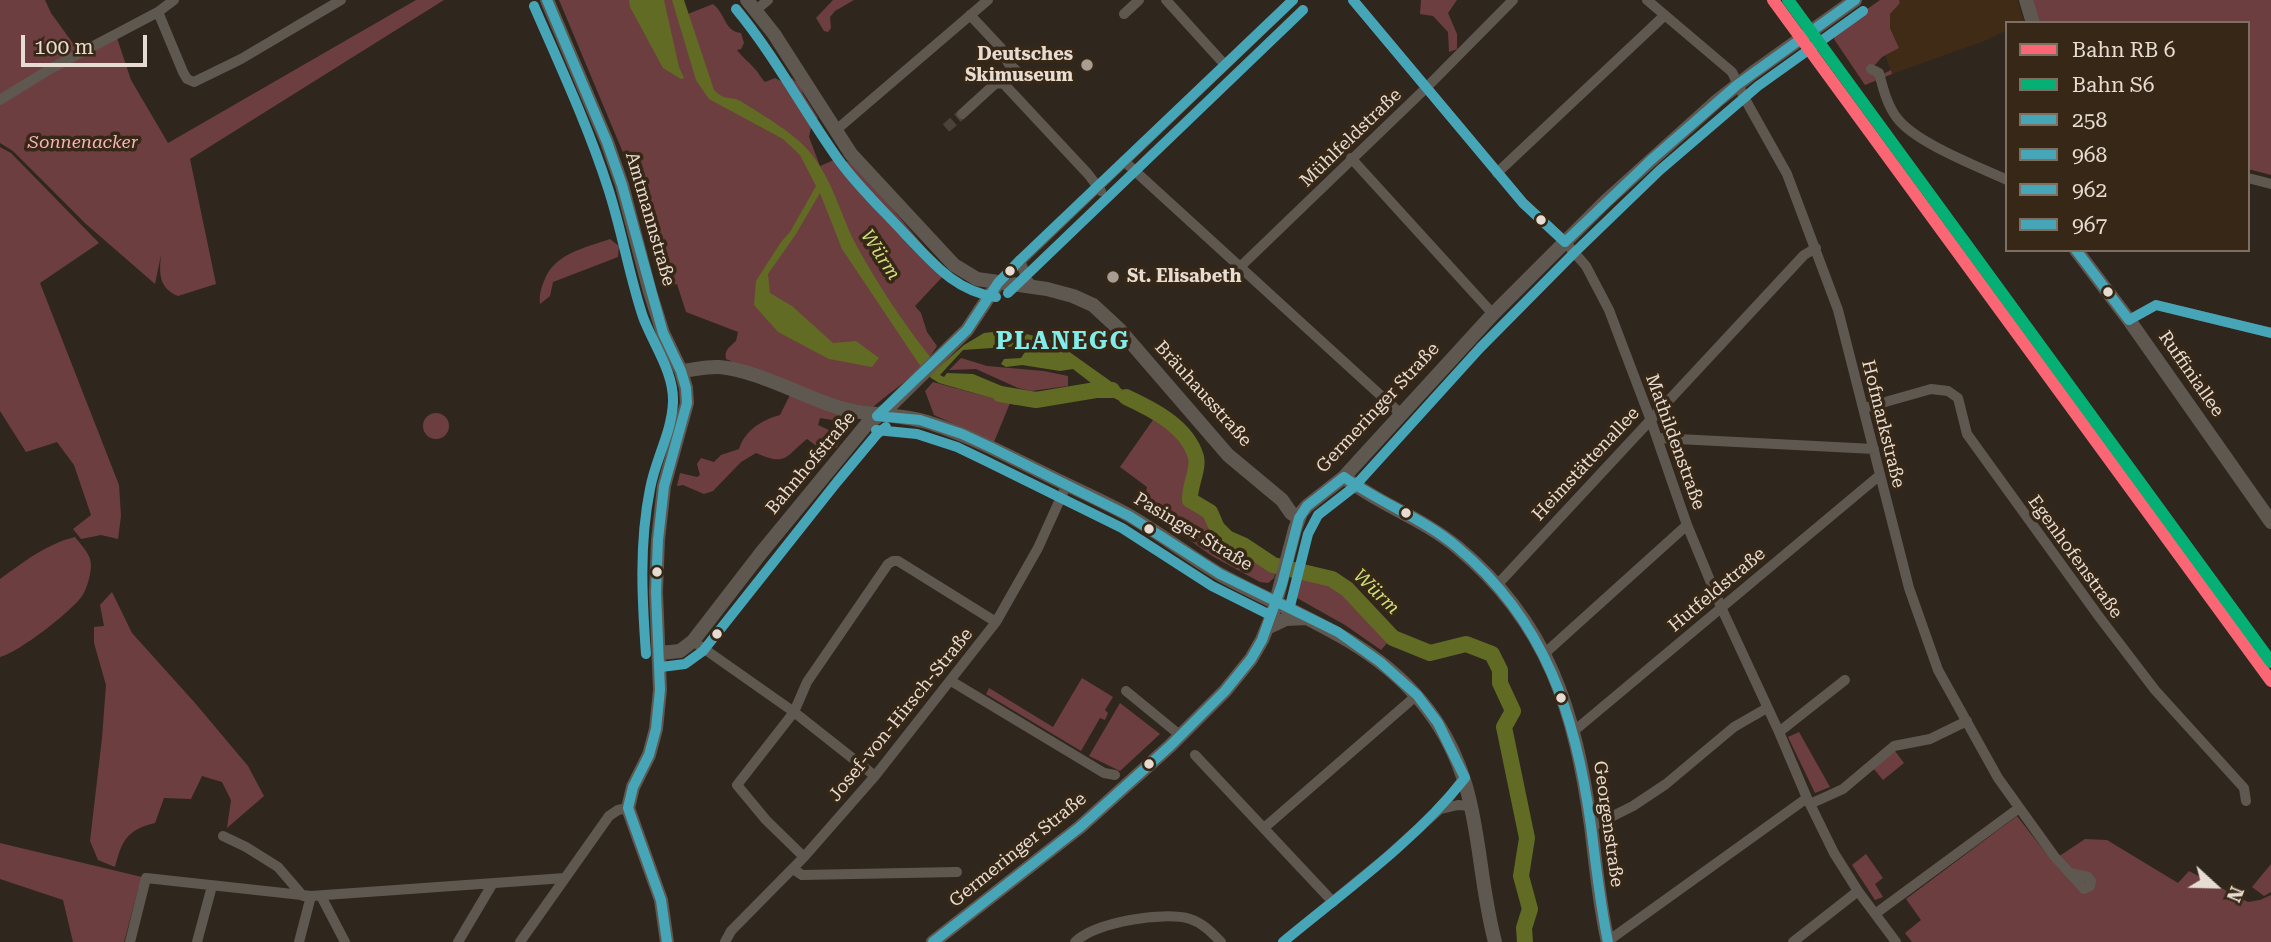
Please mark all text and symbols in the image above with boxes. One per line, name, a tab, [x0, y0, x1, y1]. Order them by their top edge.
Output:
scale bar	[24, 21, 150, 65]
legend	[2005, 21, 2250, 252]
text: 100 m	[34, 35, 94, 59]
text: Bahn RB 6	[2072, 38, 2175, 62]
place label: Deutsches Skimuseum	[965, 44, 1073, 86]
marker: Deutsches Skimuseum	[1079, 57, 1095, 73]
text: Bahn S6	[2072, 73, 2155, 97]
street label: Mühlfeldstraße	[1296, 84, 1406, 192]
text: 258	[2072, 108, 2107, 132]
park label: Sonnenacker	[28, 132, 138, 154]
text: 968	[2072, 143, 2107, 167]
street label: Amtmannstraße	[621, 149, 679, 289]
text: 962	[2072, 178, 2107, 202]
unlabelled marker	[1534, 213, 1548, 227]
text: 967	[2072, 213, 2107, 237]
water label: Würm	[855, 225, 905, 285]
unlabelled marker	[1003, 264, 1017, 278]
place label: St. Elisabeth	[1127, 266, 1242, 288]
marker: St. Elisabeth	[1105, 269, 1121, 285]
unlabelled marker	[2101, 285, 2115, 299]
street label: Ruffiniallee	[2154, 327, 2228, 421]
district label: PLANEGG	[997, 328, 1129, 356]
street label: Bräuhausstraße	[1150, 337, 1256, 451]
street label: Germeringer Straße	[1312, 338, 1444, 478]
street label: Hofmarkstraße	[1857, 358, 1909, 490]
street label: Mathildenstraße	[1640, 371, 1710, 513]
street label: Heimstättenallee	[1528, 403, 1644, 525]
street label: Bahnhofstraße	[762, 407, 860, 519]
street label: Pasinger Straße	[1130, 488, 1256, 576]
street label: Egenhofenstraße	[2023, 491, 2127, 623]
unlabelled marker	[1399, 506, 1413, 520]
unlabelled marker	[1142, 522, 1156, 536]
street label: Hutfeldstraße	[1664, 543, 1770, 637]
water label: Würm	[1348, 564, 1404, 620]
unlabelled marker	[650, 565, 664, 579]
street label: Josef-von-Hirsch-Straße	[824, 624, 978, 806]
unlabelled marker	[710, 627, 724, 641]
unlabelled marker	[1554, 691, 1568, 705]
unlabelled marker	[1142, 757, 1156, 771]
street label: Georgenstraße	[1588, 760, 1628, 888]
street label: Germeringer Straße	[945, 788, 1091, 912]
north arrow	[2180, 851, 2250, 921]
text: N	[2222, 883, 2248, 905]

